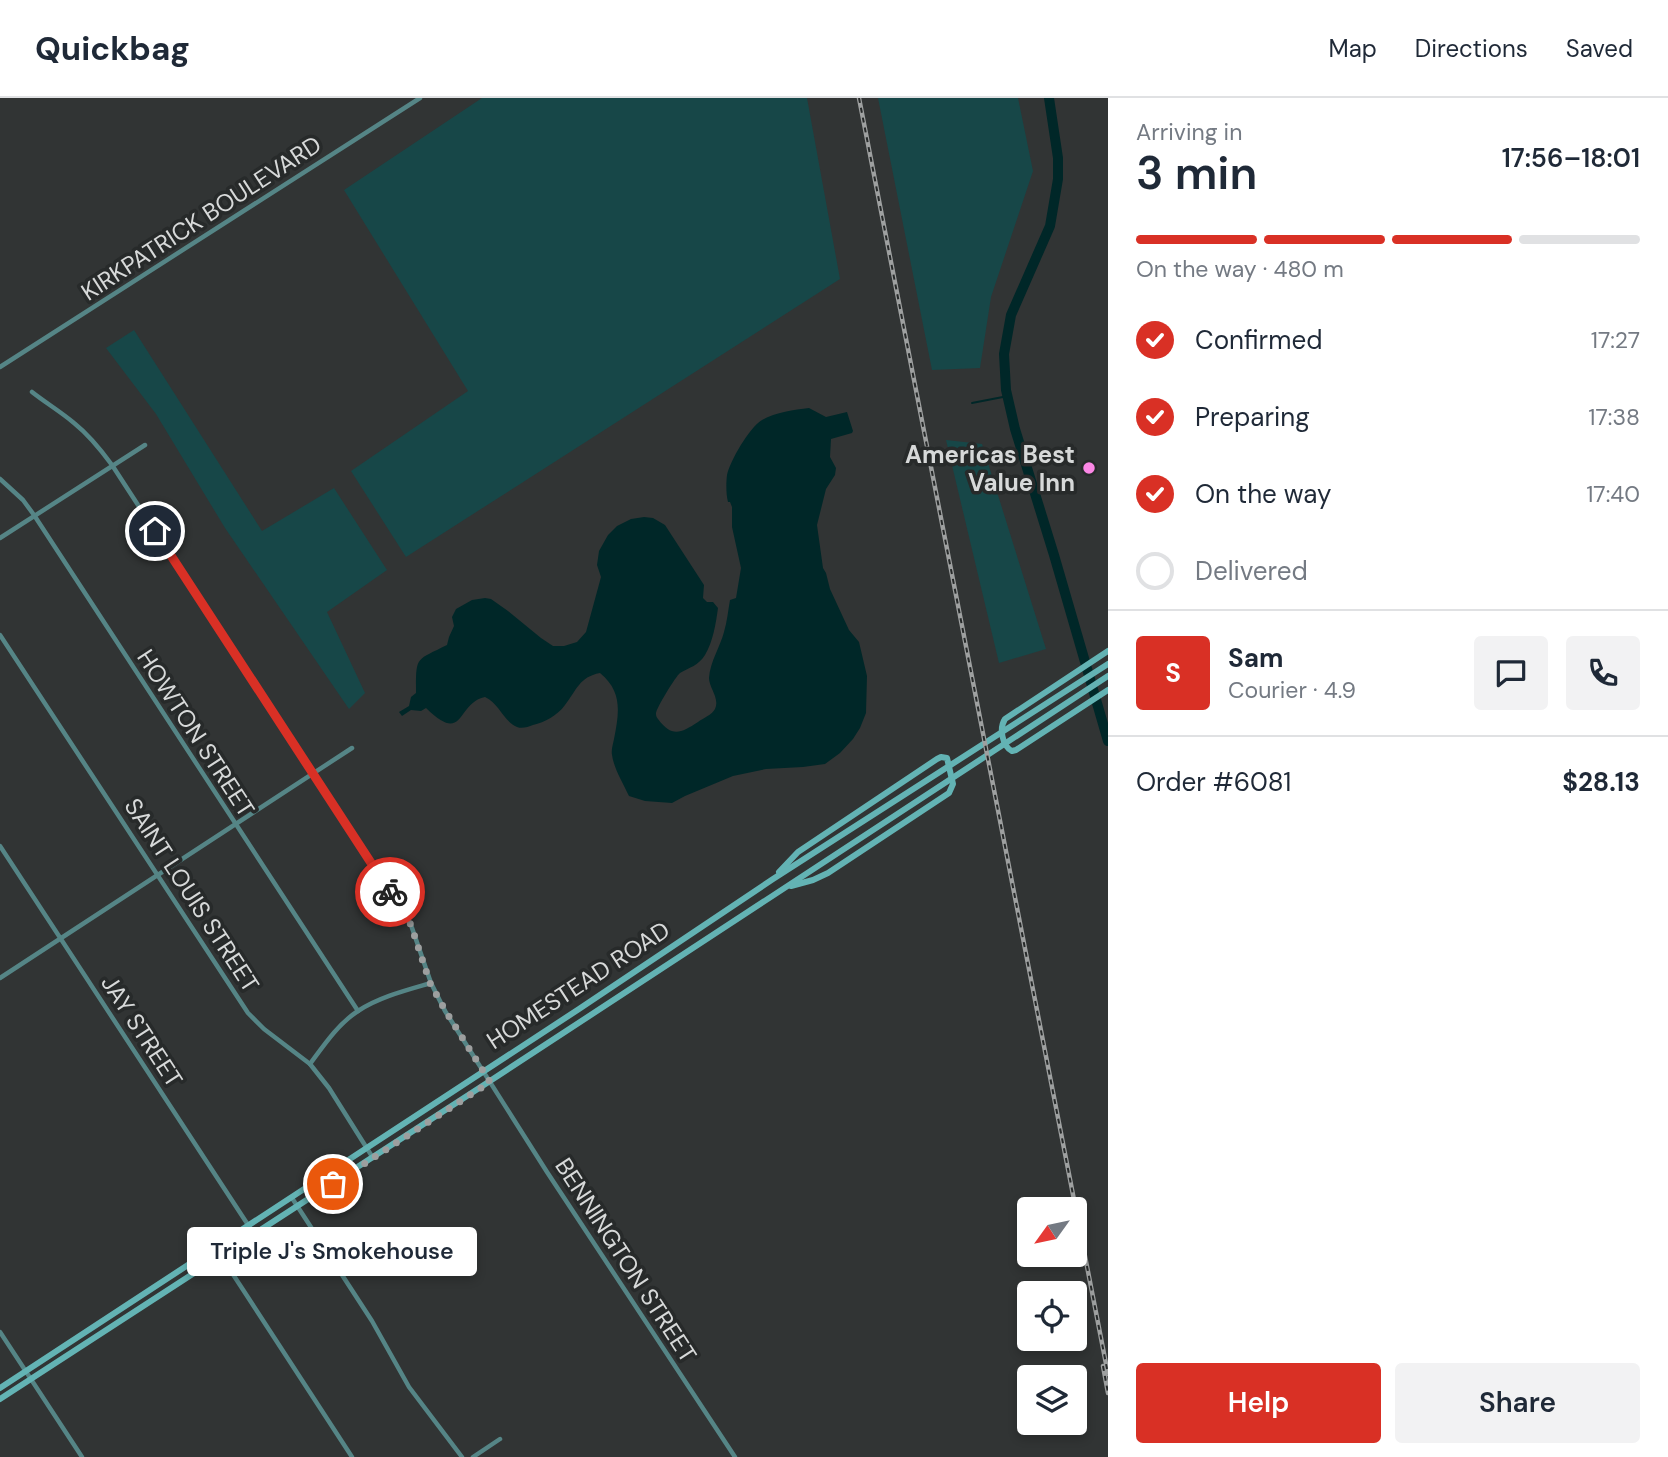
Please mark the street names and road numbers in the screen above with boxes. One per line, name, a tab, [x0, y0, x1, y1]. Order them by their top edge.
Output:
street label: KIRKPATRICK BOULEVARD	[75, 129, 327, 307]
street label: HOWTON STREET	[130, 643, 262, 823]
street label: SAINT LOUIS STREET	[118, 792, 266, 998]
street label: HOMESTEAD ROAD	[481, 914, 675, 1056]
street label: JAY STREET	[94, 969, 190, 1093]
street label: BENNINGTON STREET	[548, 1152, 704, 1368]

